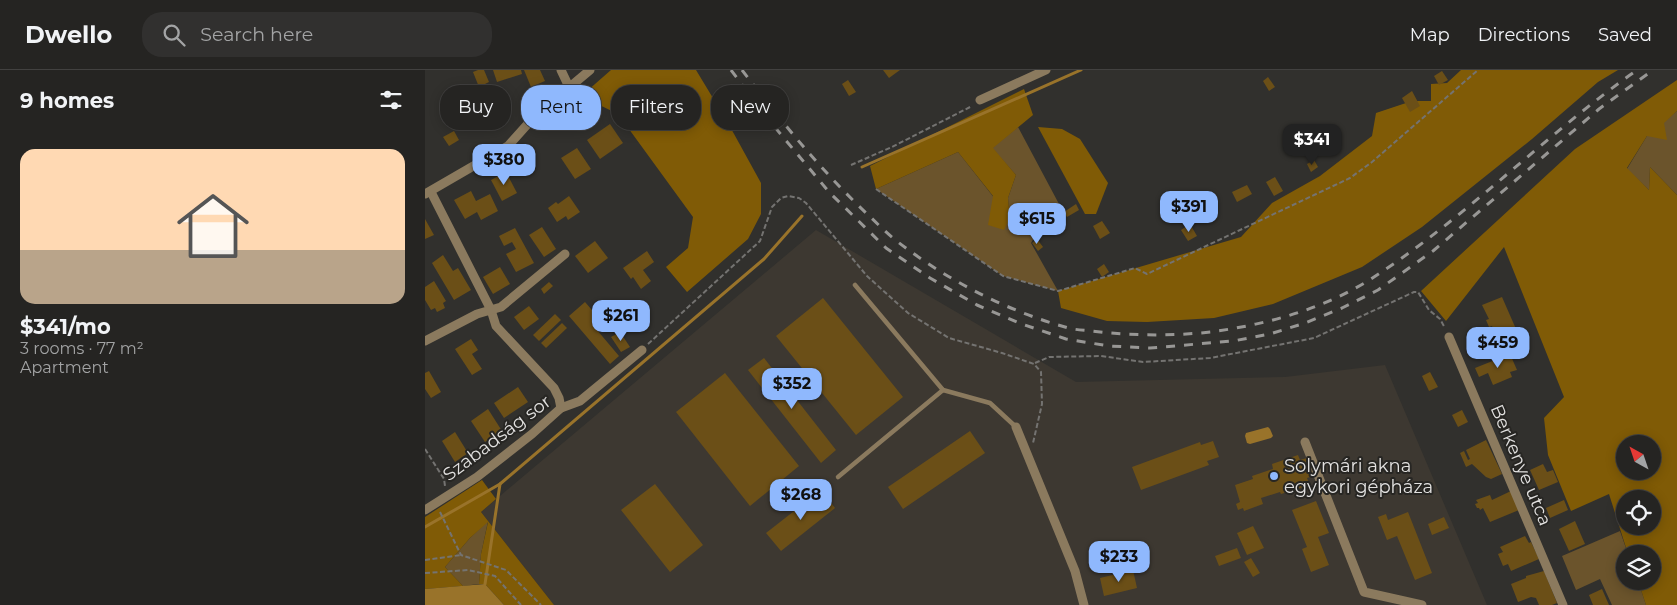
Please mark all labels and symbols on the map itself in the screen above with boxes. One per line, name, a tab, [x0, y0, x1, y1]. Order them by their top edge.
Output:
pin: $341	[1282, 124, 1342, 166]
pin: $380	[474, 144, 534, 186]
pin: $391	[1159, 190, 1219, 233]
pin: $615	[1007, 202, 1067, 245]
pin: $261	[591, 300, 651, 342]
pin: $459	[1468, 326, 1528, 369]
pin: $352	[762, 368, 822, 410]
street label: Szabadság sor	[439, 390, 555, 486]
street label: Berkenye utca	[1486, 401, 1556, 529]
north arrow	[1616, 435, 1661, 480]
place label: Solymári akna egykori gépháza	[1284, 455, 1433, 498]
marker: Solymári akna egykori gépháza	[1268, 470, 1280, 482]
pin: $268	[771, 478, 831, 521]
pin: $233	[1089, 540, 1149, 583]

